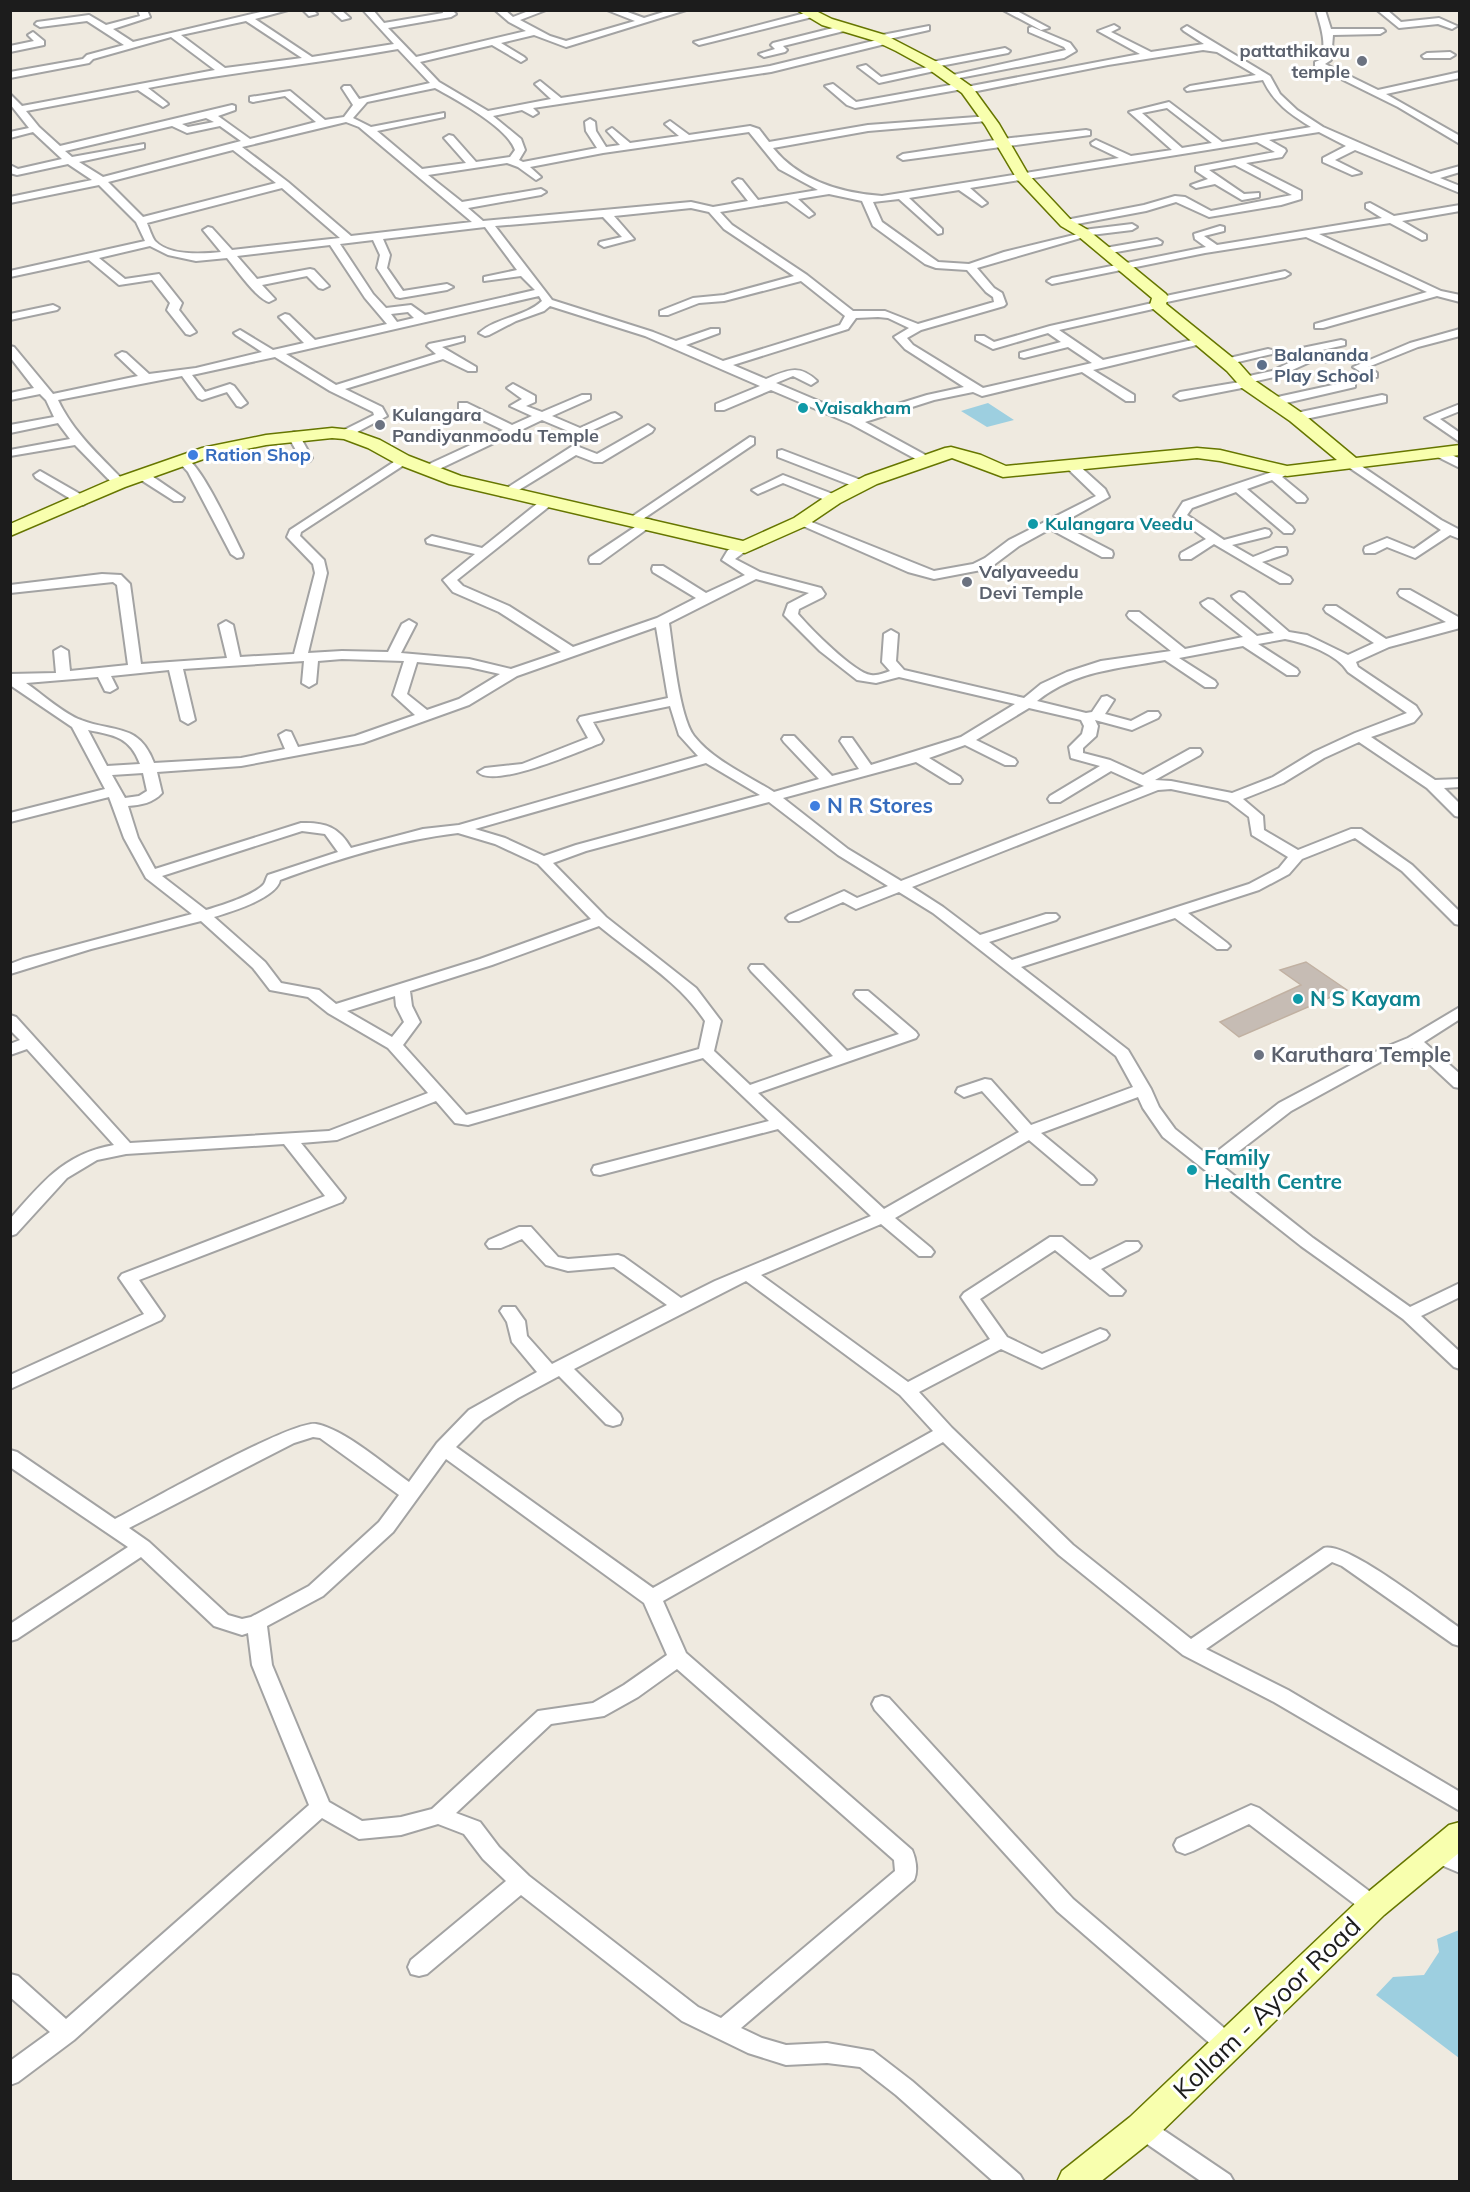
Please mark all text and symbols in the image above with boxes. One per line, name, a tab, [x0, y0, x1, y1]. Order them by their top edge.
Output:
place label: pattathikavu temple	[1240, 39, 1350, 83]
marker: pattathikavu temple	[1355, 54, 1369, 68]
place label: Balananda Play School	[1274, 343, 1374, 387]
marker: Balananda Play School	[1255, 358, 1269, 372]
place label: Vaisakham	[814, 396, 911, 419]
marker: Vaisakham	[796, 401, 810, 415]
place label: Kulangara Pandiyanmoodu Temple	[392, 403, 599, 447]
marker: Kulangara Pandiyanmoodu Temple	[373, 418, 387, 432]
place label: Ration Shop	[205, 443, 311, 466]
marker: Ration Shop	[186, 448, 200, 462]
place label: Kulangara Veedu	[1045, 512, 1193, 535]
marker: Kulangara Veedu	[1026, 517, 1040, 531]
place label: Valyaveedu Devi Temple	[978, 560, 1083, 604]
marker: Valyaveedu Devi Temple	[960, 575, 974, 589]
place label: N R Stores	[827, 792, 933, 818]
marker: N R Stores	[808, 799, 822, 813]
place label: N S Kayam	[1310, 985, 1421, 1011]
marker: N S Kayam	[1291, 992, 1305, 1006]
place label: Karuthara Temple	[1271, 1041, 1451, 1067]
marker: Karuthara Temple	[1252, 1048, 1266, 1062]
place label: Family Health Centre	[1204, 1144, 1342, 1194]
marker: Family Health Centre	[1185, 1163, 1199, 1177]
street label: Kollam - Ayoor Road	[1166, 1910, 1367, 2106]

